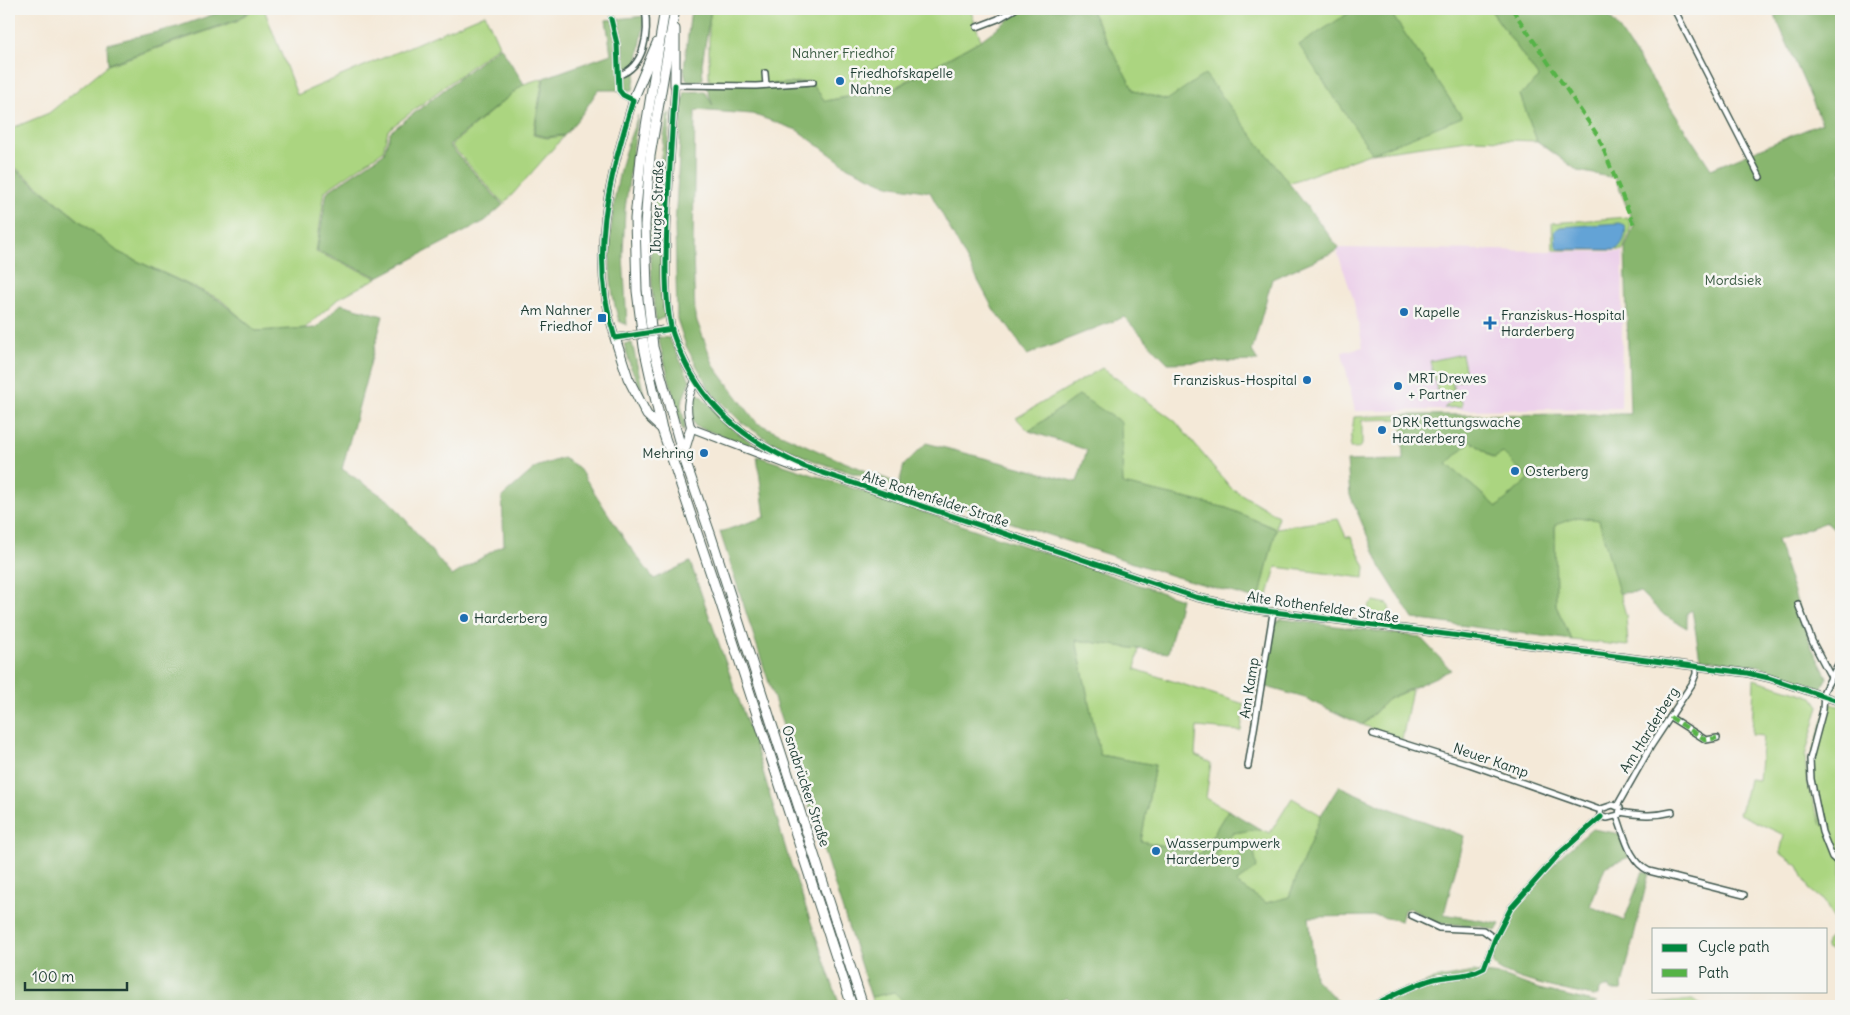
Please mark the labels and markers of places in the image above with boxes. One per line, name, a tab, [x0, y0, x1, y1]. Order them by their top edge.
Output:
place label: Friedhofskapelle Nahne	[850, 64, 953, 98]
marker: Friedhofskapelle Nahne	[834, 75, 846, 87]
place label: Am Nahner Friedhof	[520, 301, 592, 335]
place label: Kapelle	[1414, 303, 1460, 321]
marker: Kapelle	[1398, 306, 1410, 318]
place label: Franziskus-Hospital Harderberg	[1501, 306, 1625, 340]
marker: Am Nahner Friedhof	[596, 312, 608, 324]
marker: Franziskus-Hospital Harderberg	[1483, 316, 1497, 330]
place label: MRT Drewes + Partner	[1408, 369, 1486, 403]
place label: Franziskus-Hospital	[1173, 371, 1297, 389]
marker: Franziskus-Hospital	[1301, 374, 1313, 386]
marker: MRT Drewes + Partner	[1392, 380, 1404, 392]
place label: DRK Rettungswache Harderberg	[1392, 413, 1521, 447]
marker: DRK Rettungswache Harderberg	[1376, 424, 1388, 436]
place label: Mehring	[642, 444, 694, 462]
marker: Mehring	[698, 447, 710, 459]
place label: Osterberg	[1525, 462, 1589, 480]
marker: Osterberg	[1509, 465, 1521, 477]
place label: Harderberg	[474, 609, 548, 627]
marker: Harderberg	[458, 612, 470, 624]
place label: Wasserpumpwerk Harderberg	[1166, 834, 1280, 868]
marker: Wasserpumpwerk Harderberg	[1150, 845, 1162, 857]

